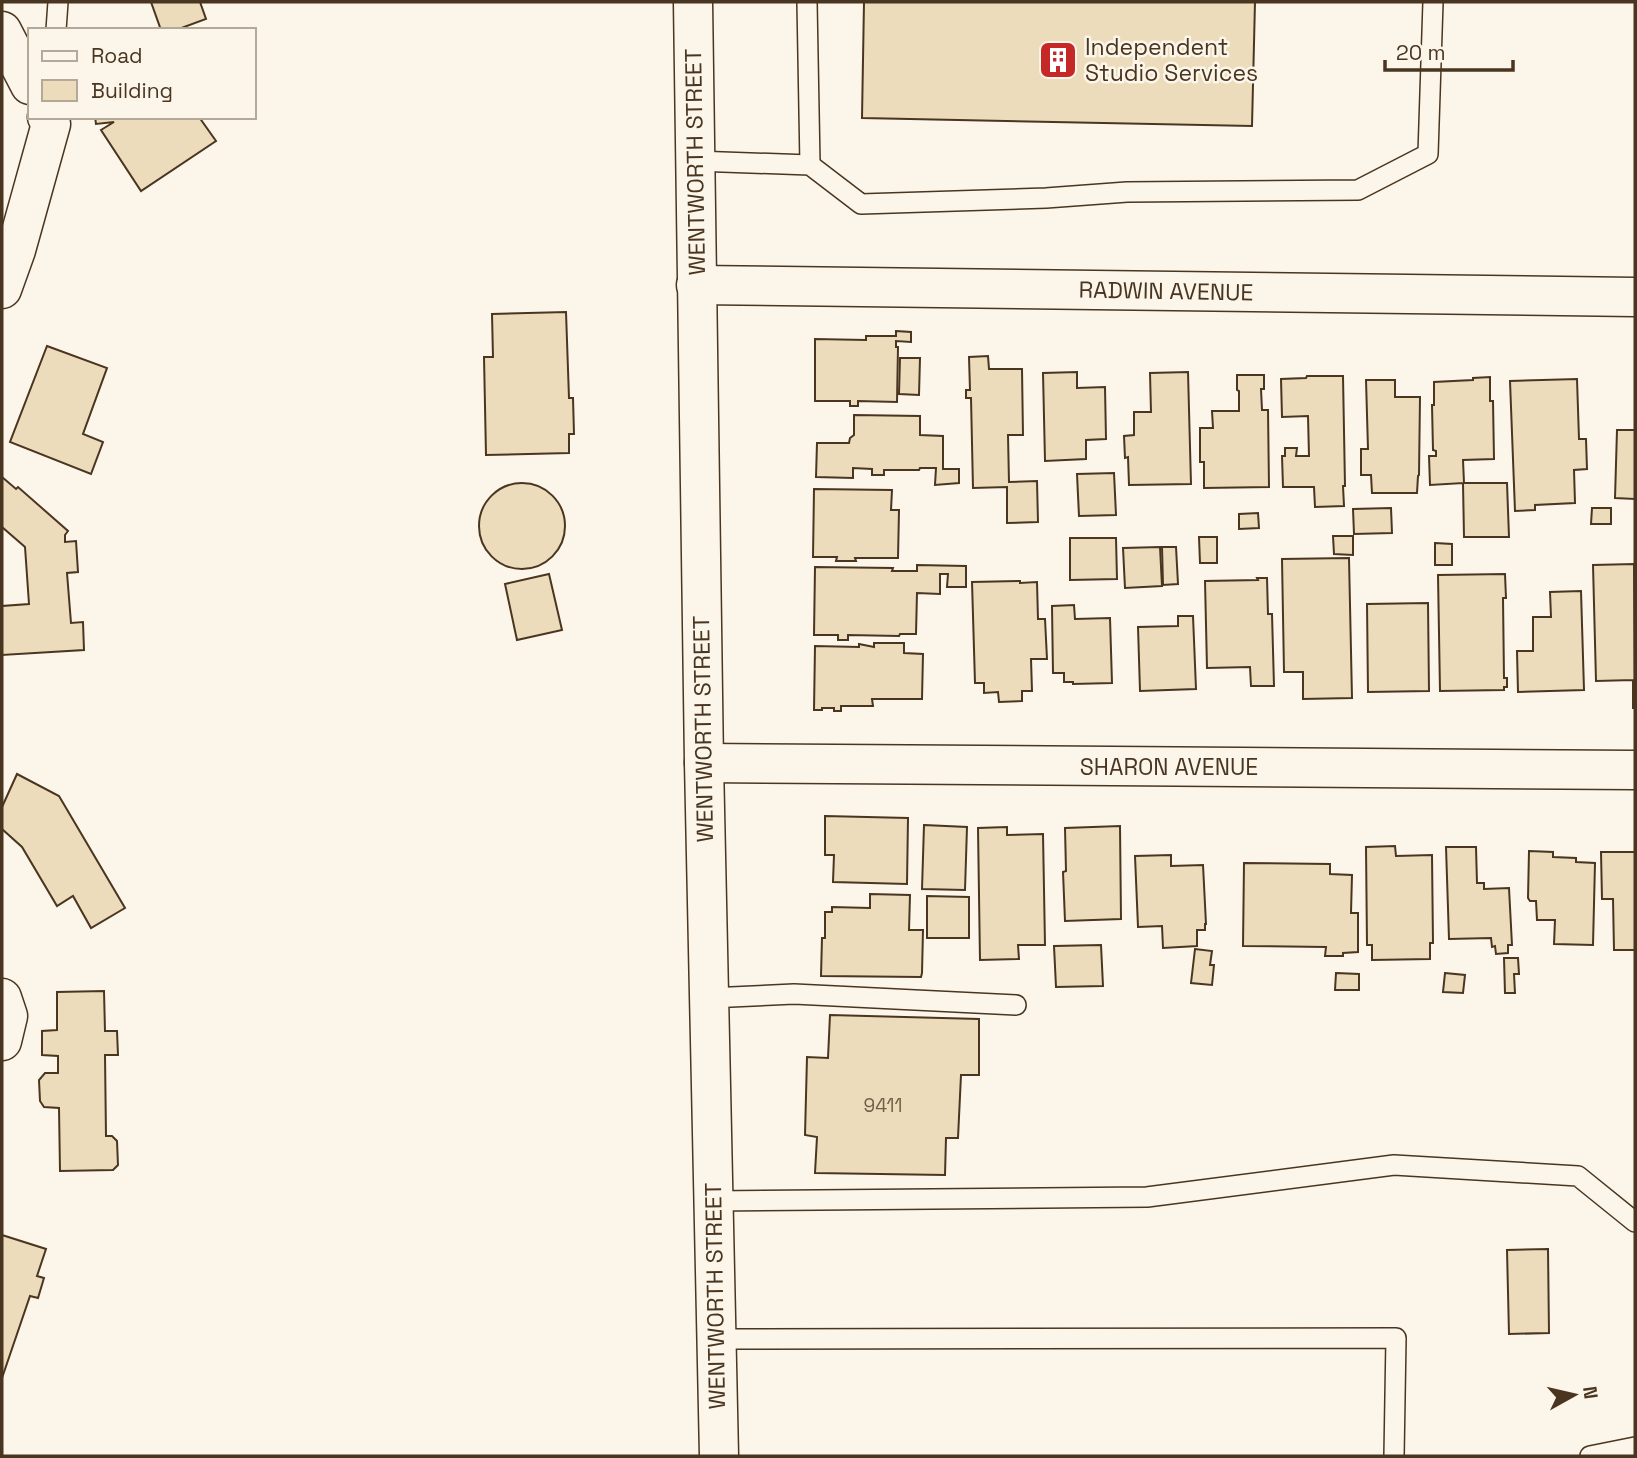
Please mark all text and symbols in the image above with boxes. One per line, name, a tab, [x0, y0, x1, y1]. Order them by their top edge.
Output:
legend	[28, 28, 256, 119]
scale bar	[1385, 28, 1513, 72]
place label: Independent Studio Services	[1085, 32, 1258, 88]
building icon: Independent Studio Services	[1037, 39, 1079, 81]
text: 20 m	[1396, 39, 1446, 66]
text: Road	[91, 42, 143, 69]
street label: WENTWORTH STREET	[678, 48, 712, 276]
text: Building	[91, 77, 173, 104]
street label: RADWIN AVENUE	[1078, 274, 1254, 308]
street label: WENTWORTH STREET	[686, 615, 720, 843]
street label: SHARON AVENUE	[1080, 752, 1258, 782]
house number: 9411	[864, 1093, 902, 1118]
street label: WENTWORTH STREET	[698, 1182, 732, 1410]
north arrow	[1539, 1360, 1609, 1430]
text: N	[1577, 1385, 1604, 1401]

